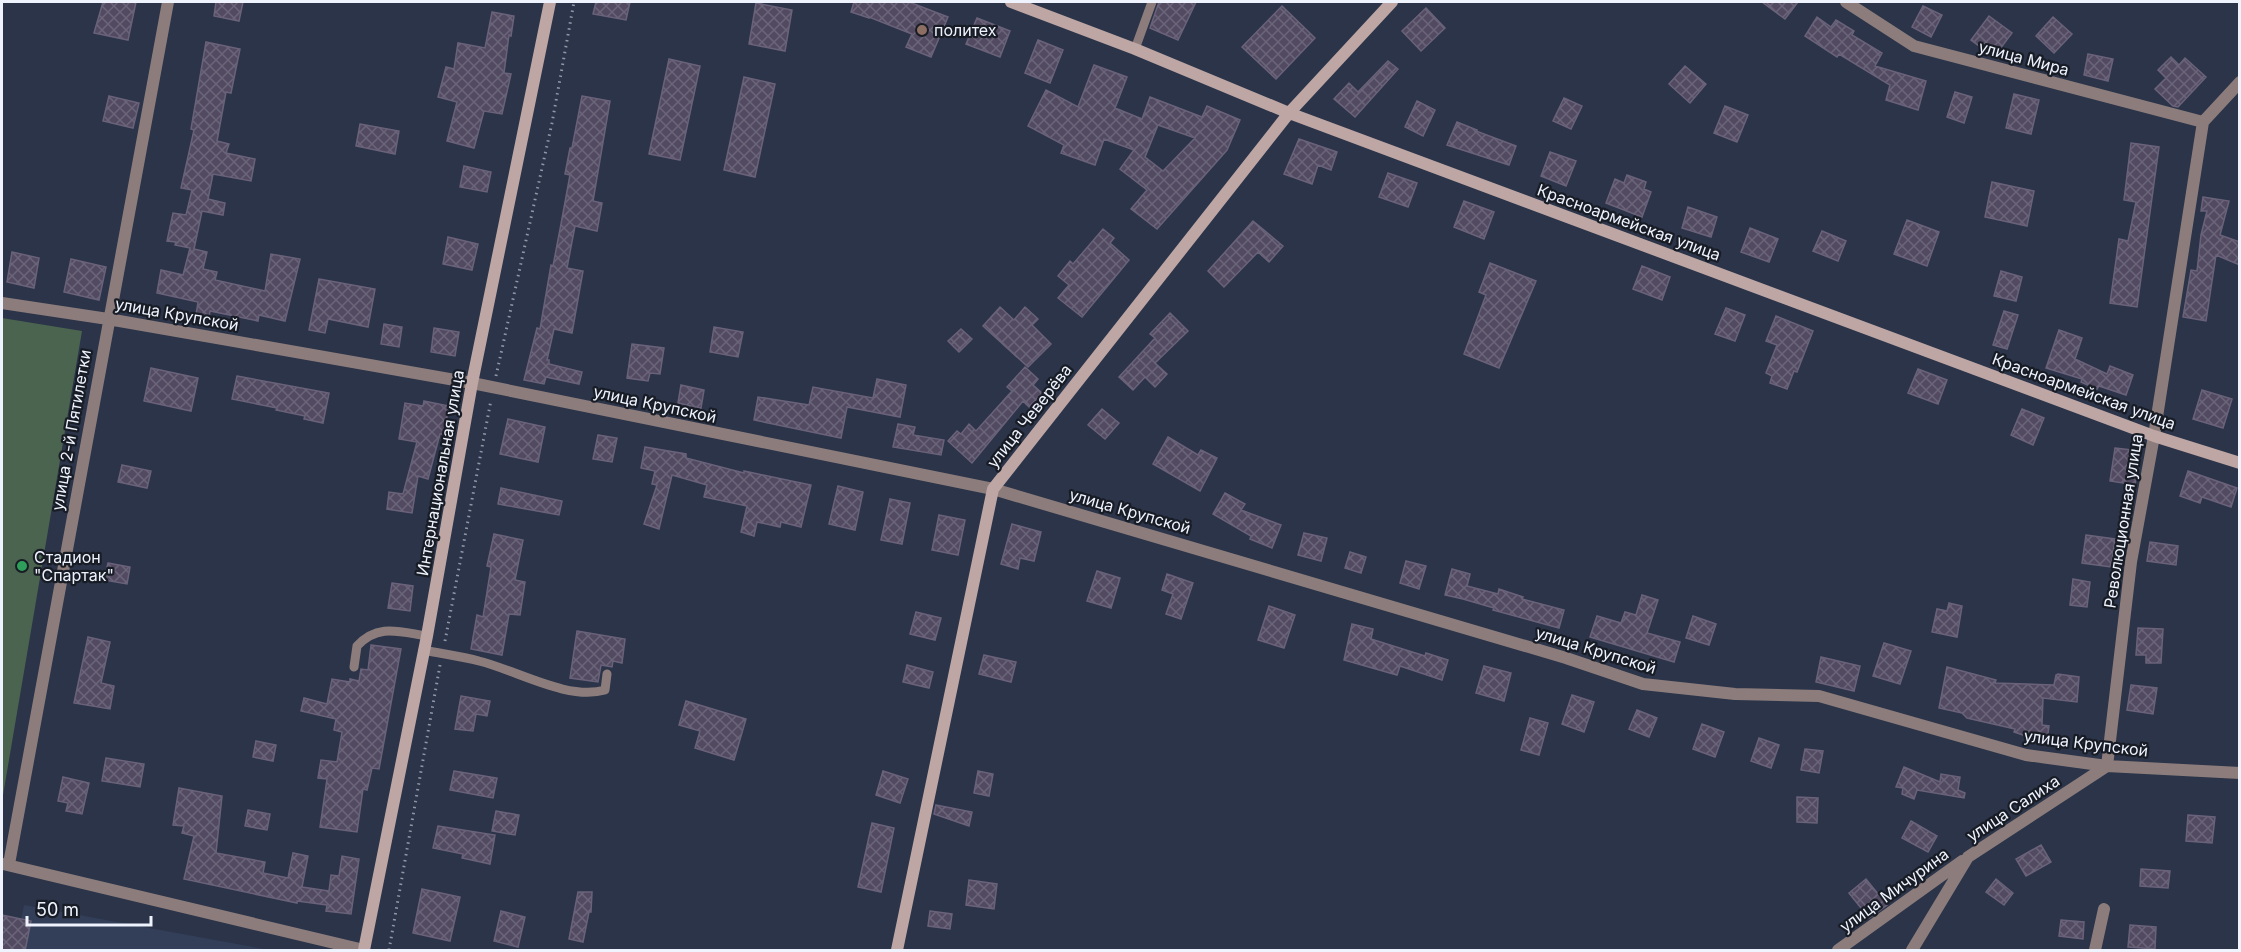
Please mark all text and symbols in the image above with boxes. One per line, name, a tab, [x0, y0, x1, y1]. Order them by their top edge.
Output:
place label: политех	[934, 20, 997, 40]
marker: политех	[915, 23, 929, 37]
street label: улица Мира	[1977, 36, 2071, 80]
street label: Красноармейская улица	[1535, 180, 1723, 264]
street label: улица Крупской	[114, 293, 240, 335]
street label: улица 2-й Пятилетки	[47, 348, 95, 512]
street label: Красноармейская улица	[1990, 349, 2178, 433]
street label: улица Чеверёва	[982, 360, 1076, 472]
street label: Интернациональная улица	[412, 368, 468, 578]
street label: улица Крупской	[592, 381, 718, 427]
street label: Революционная улица	[2099, 432, 2147, 610]
street label: улица Крупской	[1067, 484, 1193, 538]
place label: Стадион "Спартак"	[34, 547, 114, 585]
marker: Стадион "Спартак"	[15, 559, 29, 573]
street label: улица Крупской	[1533, 622, 1659, 678]
street label: улица Крупской	[2023, 725, 2149, 761]
street label: улица Салиха	[1963, 770, 2063, 846]
street label: улица Мичурина	[1836, 844, 1952, 936]
scale bar	[27, 889, 152, 927]
text: 50 m	[36, 899, 79, 920]

